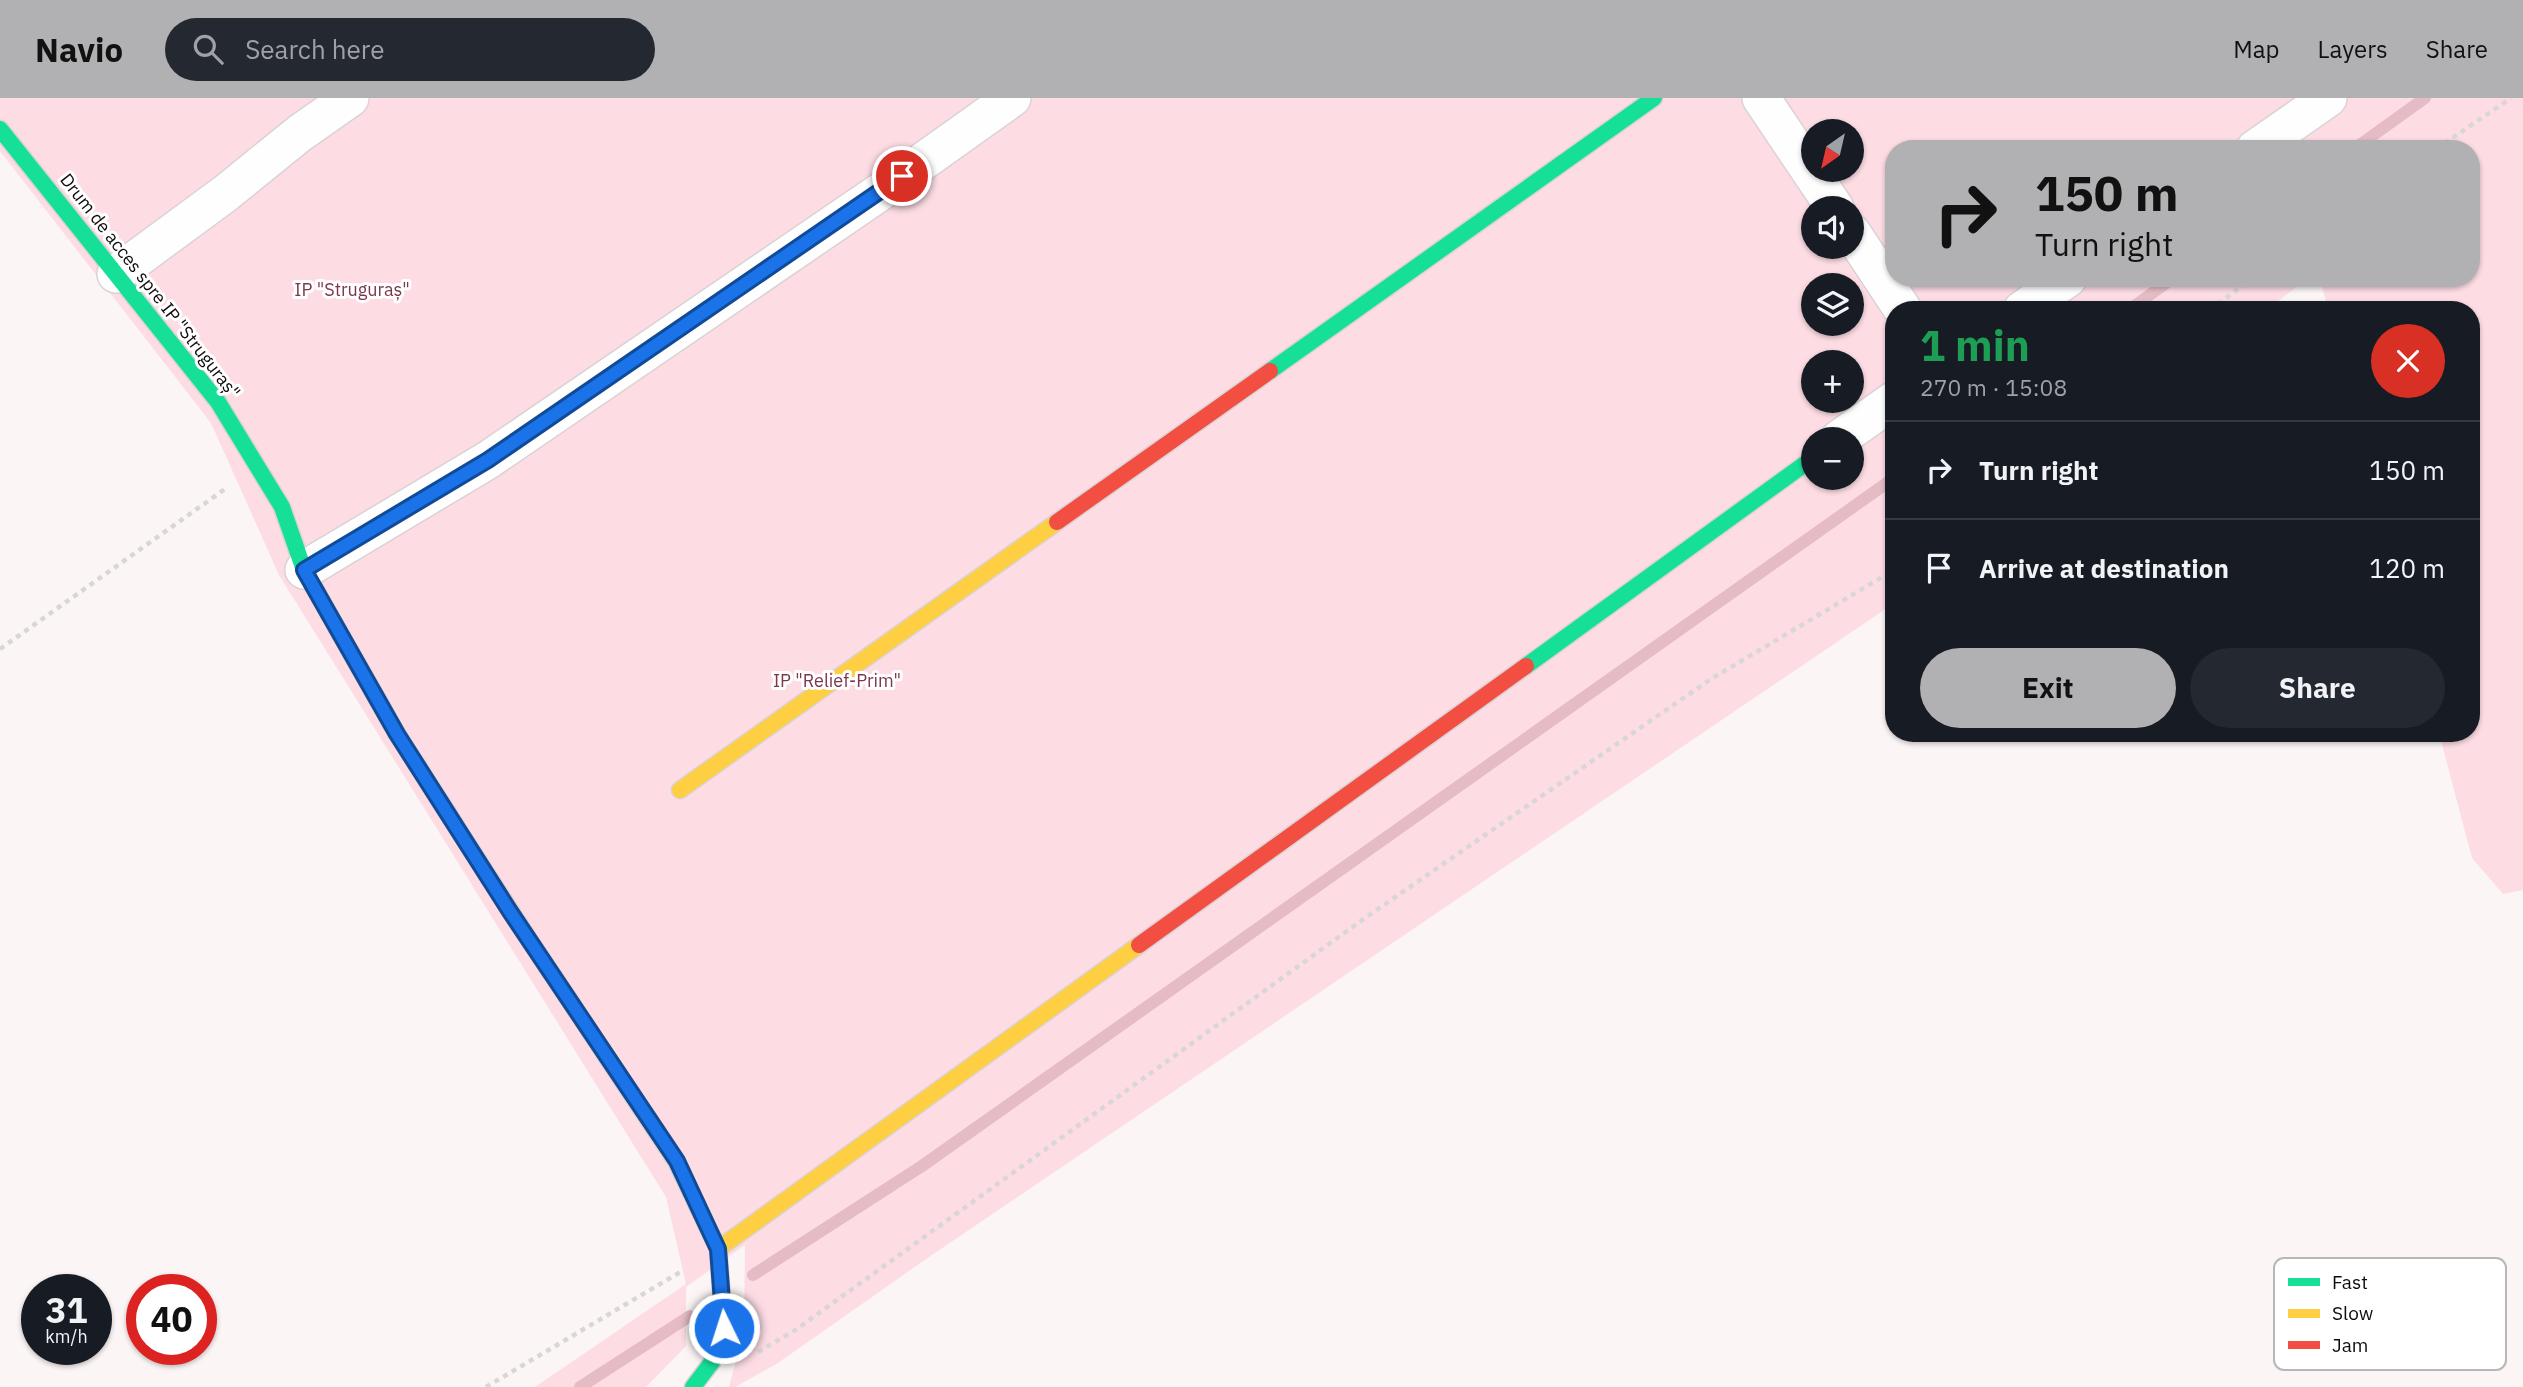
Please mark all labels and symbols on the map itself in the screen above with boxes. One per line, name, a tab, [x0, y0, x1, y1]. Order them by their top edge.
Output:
north arrow	[1801, 119, 1864, 182]
pin	[872, 146, 932, 206]
street label: Drum de acces spre IP "Struguraș"	[55, 169, 245, 403]
park label: IP "Struguraș"	[294, 278, 410, 301]
park label: IP "Relief-Prim"	[773, 669, 901, 692]
legend	[2274, 1258, 2506, 1370]
text: Fast	[2332, 1270, 2368, 1294]
speed limit sign: 40	[126, 1274, 217, 1365]
position arrow	[687, 1291, 761, 1365]
text: Slow	[2332, 1301, 2373, 1325]
text: Jam	[2332, 1333, 2368, 1357]

